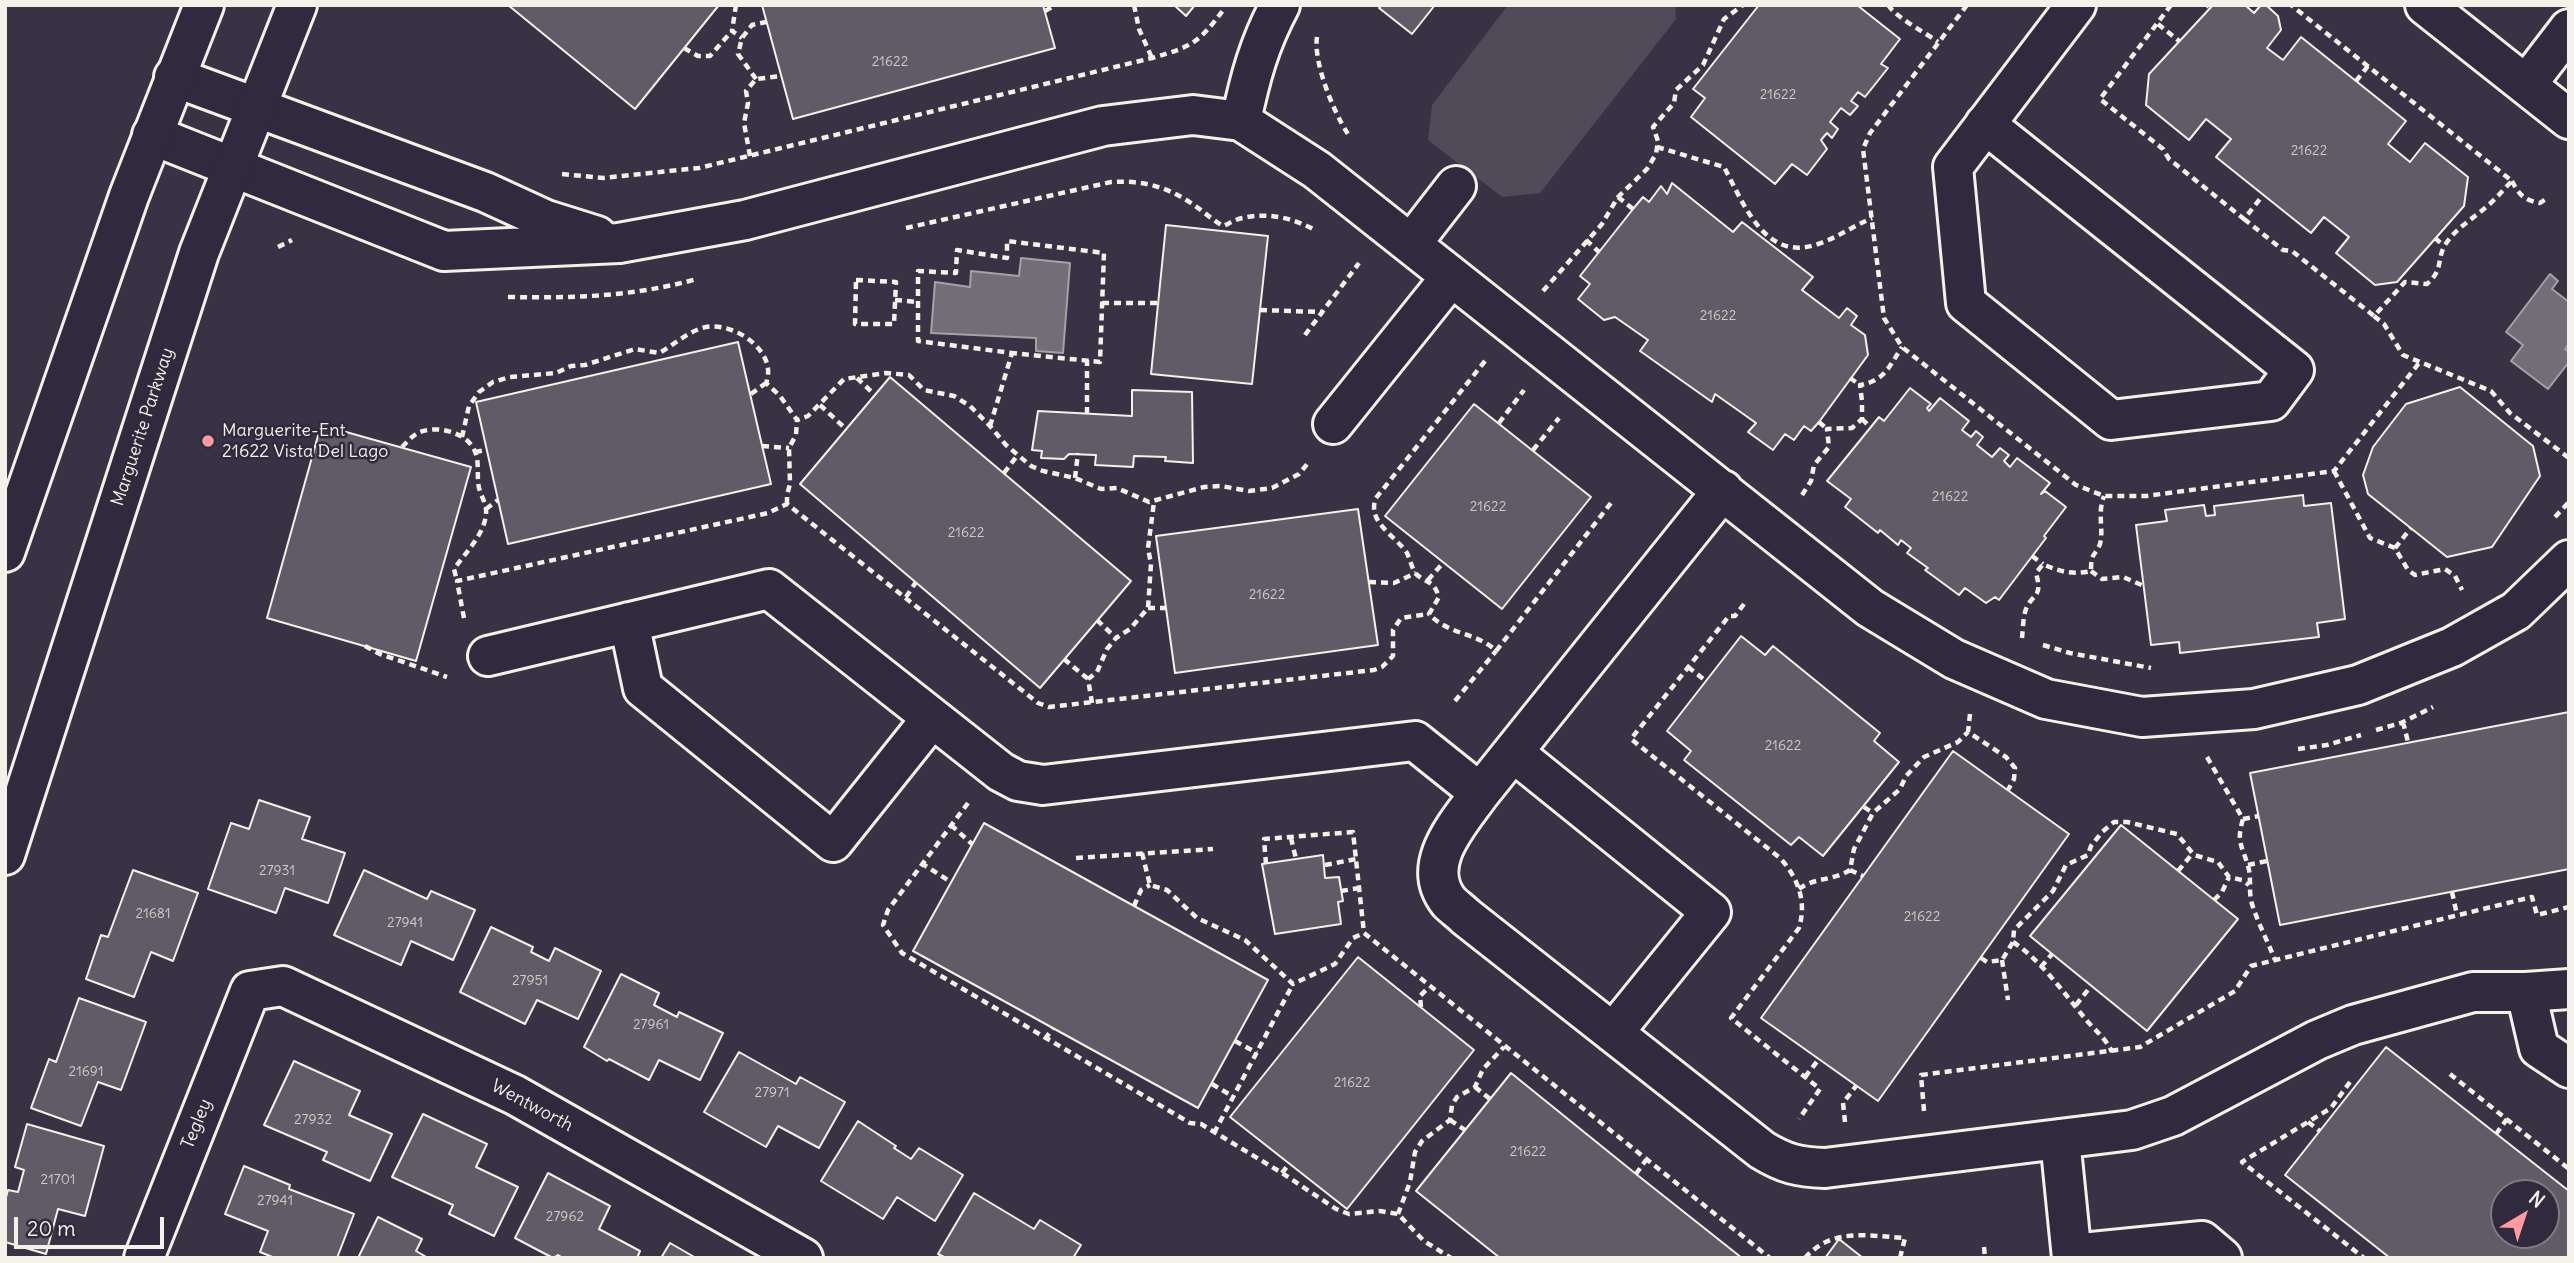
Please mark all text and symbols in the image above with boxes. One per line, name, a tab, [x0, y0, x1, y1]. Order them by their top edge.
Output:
house number: 21622	[872, 54, 908, 70]
house number: 21622	[1760, 87, 1796, 103]
house number: 21622	[2291, 143, 2327, 159]
house number: 21622	[1700, 308, 1736, 324]
street label: Marguerite Parkway	[107, 345, 179, 509]
place label: Marguerite-Ent 21622 Vista Del Lago	[222, 420, 388, 462]
marker: Marguerite-Ent 21622 Vista Del Lago	[200, 433, 216, 449]
house number: 21622	[1932, 489, 1968, 505]
house number: 21622	[1470, 499, 1506, 515]
house number: 21622	[948, 525, 984, 541]
house number: 21622	[1249, 587, 1285, 603]
house number: 21622	[1765, 738, 1801, 754]
house number: 27931	[259, 863, 295, 879]
house number: 21681	[136, 906, 170, 922]
house number: 21622	[1904, 909, 1940, 925]
house number: 27941	[387, 915, 423, 931]
house number: 27951	[512, 973, 548, 989]
house number: 27961	[633, 1017, 669, 1033]
house number: 21691	[69, 1064, 103, 1080]
street label: Wentworth	[487, 1075, 577, 1137]
house number: 21622	[1334, 1075, 1370, 1091]
house number: 27971	[755, 1085, 789, 1101]
street label: Tegley	[177, 1096, 217, 1152]
house number: 27932	[294, 1112, 332, 1128]
house number: 21622	[1510, 1144, 1546, 1160]
house number: 21701	[41, 1172, 75, 1188]
north arrow	[2490, 1179, 2560, 1249]
text: N	[2524, 1186, 2550, 1213]
house number: 27941	[257, 1193, 293, 1209]
scale bar	[18, 1204, 168, 1248]
house number: 27962	[546, 1209, 584, 1225]
text: 20 m	[27, 1215, 76, 1242]

